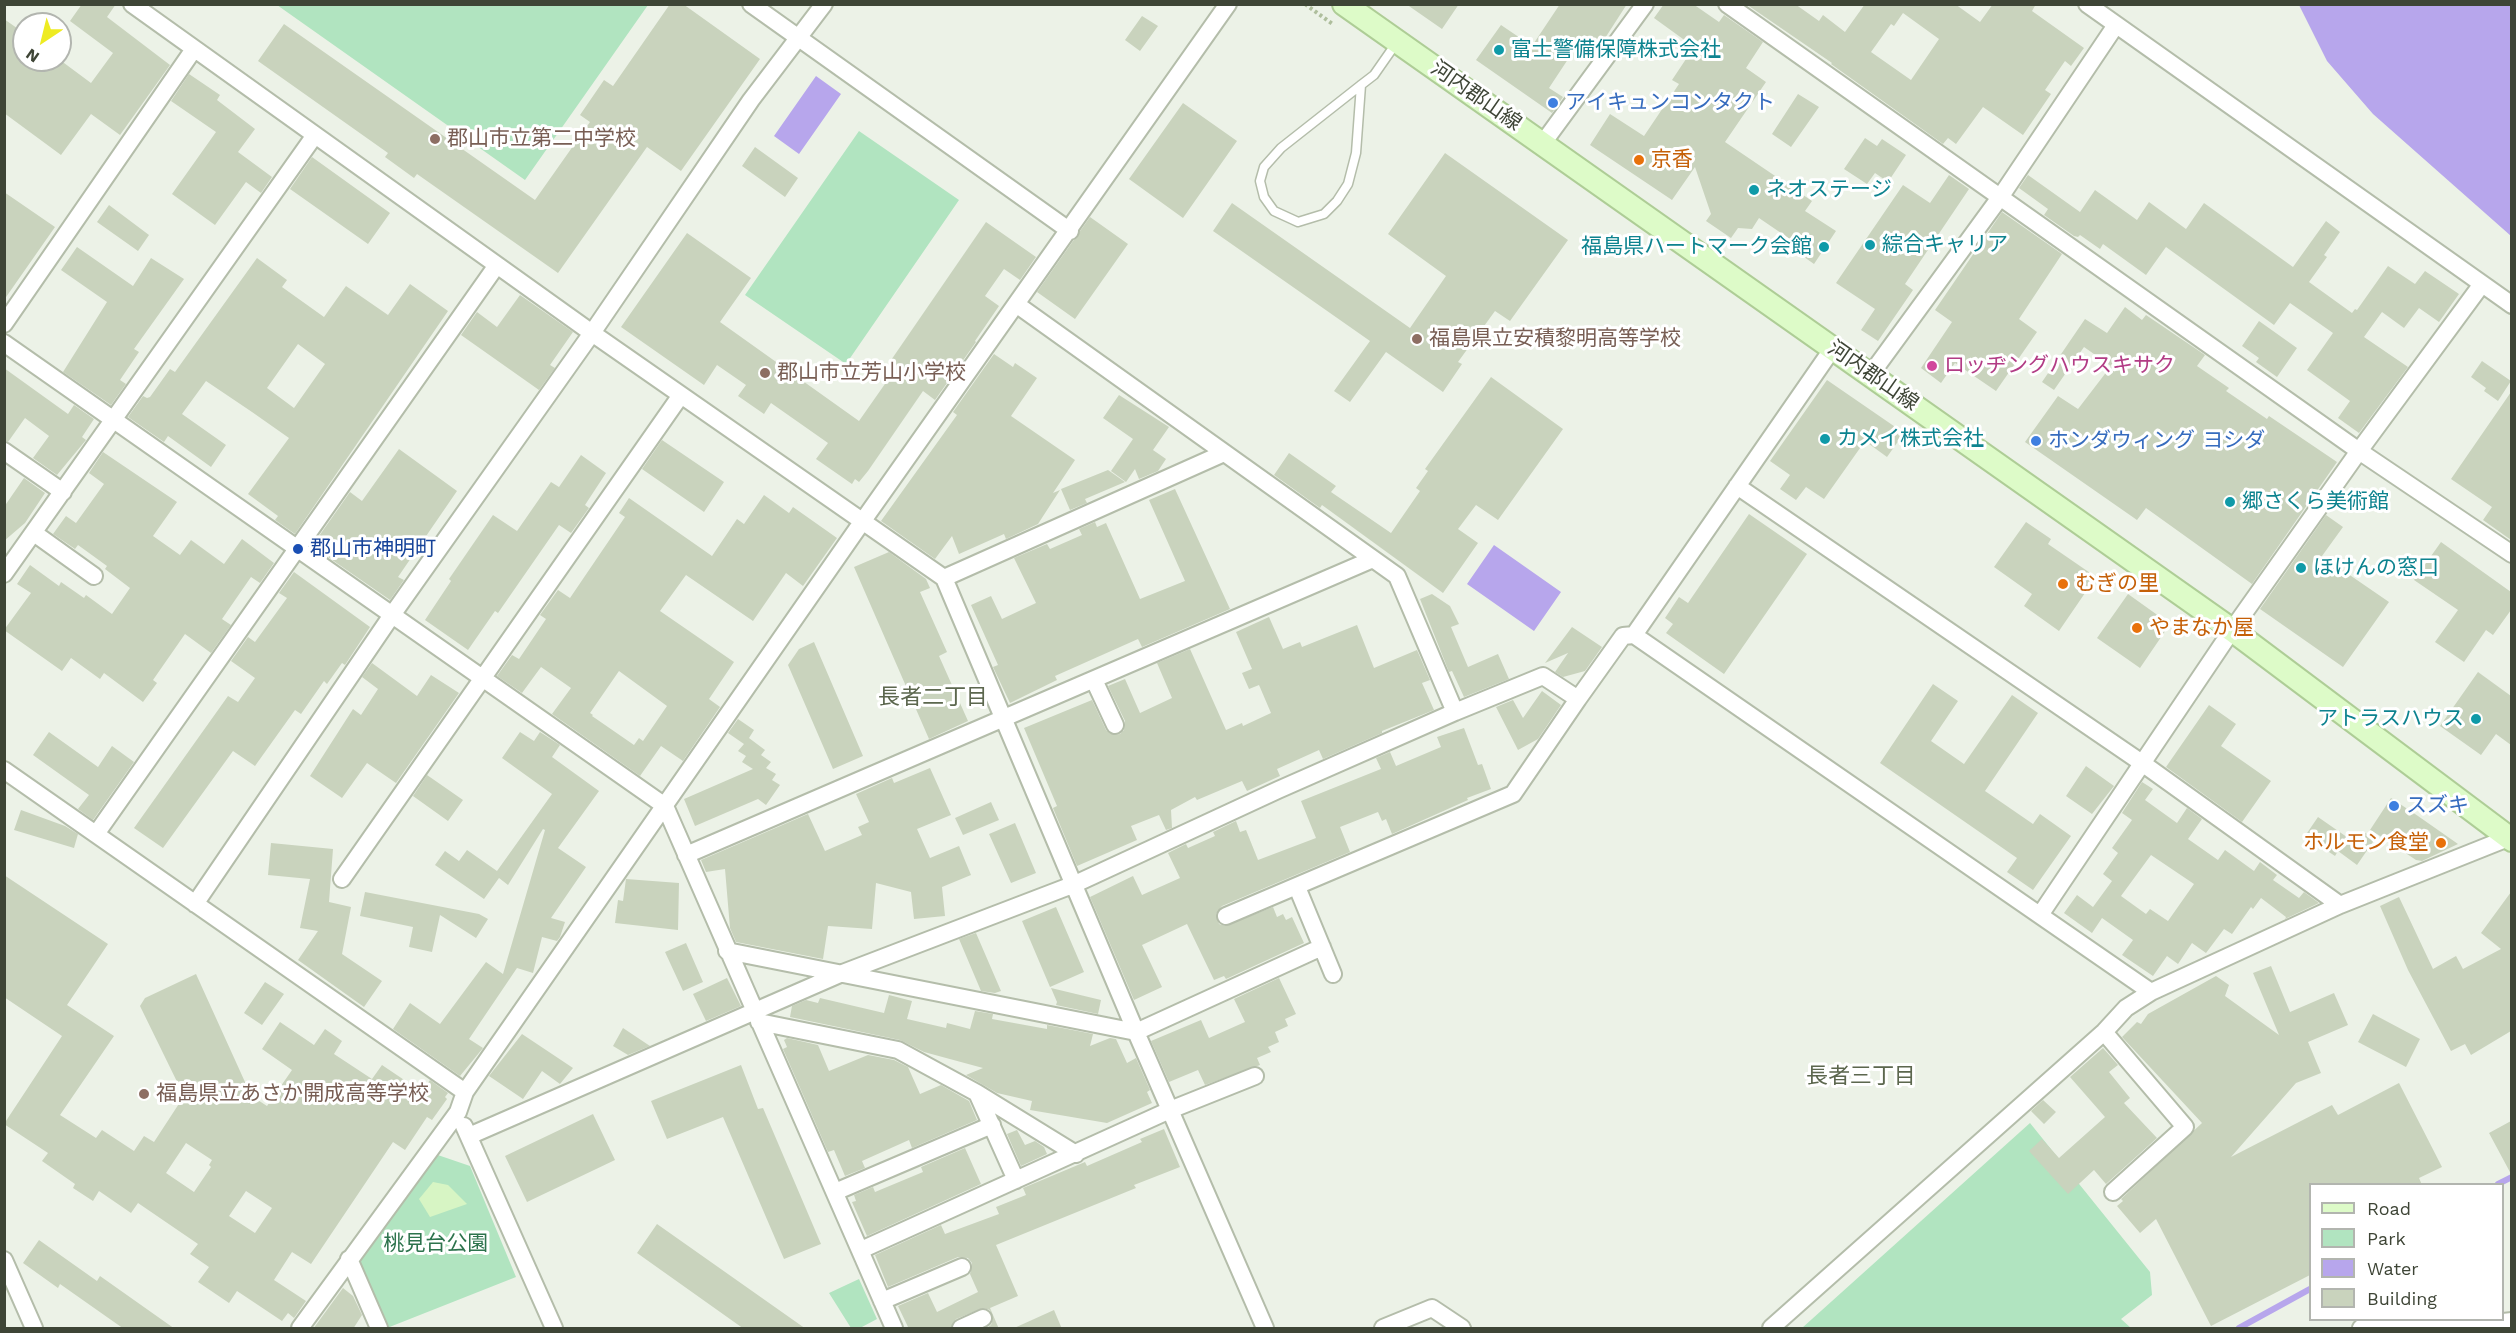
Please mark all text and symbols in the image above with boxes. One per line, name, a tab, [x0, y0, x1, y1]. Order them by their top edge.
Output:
north arrow	[12, 12, 72, 72]
place label: 富士警備保障株式会社	[1511, 37, 1721, 63]
marker: 富士警備保障株式会社	[1492, 43, 1506, 57]
text: N	[22, 44, 43, 67]
street label: 河内郡山線	[1426, 56, 1526, 136]
place label: アイキュンコンタクト	[1565, 90, 1775, 116]
marker: アイキュンコンタクト	[1546, 96, 1560, 110]
place label: 郡山市立第二中学校	[447, 126, 636, 152]
marker: 郡山市立第二中学校	[428, 132, 442, 146]
place label: 京香	[1651, 147, 1693, 173]
marker: 京香	[1632, 153, 1646, 167]
place label: ネオステージ	[1766, 177, 1892, 203]
marker: ネオステージ	[1747, 183, 1761, 197]
place label: 綜合キャリア	[1882, 232, 2008, 258]
place label: 福島県ハートマーク会館	[1581, 234, 1812, 260]
marker: 綜合キャリア	[1863, 238, 1877, 252]
marker: 福島県ハートマーク会館	[1817, 240, 1831, 254]
place label: 福島県立安積黎明高等学校	[1429, 326, 1681, 352]
marker: 福島県立安積黎明高等学校	[1410, 332, 1424, 346]
street label: 河内郡山線	[1823, 336, 1923, 416]
place label: ロッヂングハウスキサク	[1944, 353, 2175, 379]
marker: ロッヂングハウスキサク	[1925, 359, 1939, 373]
place label: 郡山市立芳山小学校	[777, 360, 966, 386]
marker: 郡山市立芳山小学校	[758, 366, 772, 380]
place label: カメイ株式会社	[1837, 426, 1984, 452]
place label: ホンダウィング ヨシダ	[2048, 428, 2265, 454]
marker: カメイ株式会社	[1818, 432, 1832, 446]
marker: ホンダウィング ヨシダ	[2029, 434, 2043, 448]
place label: 郷さくら美術館	[2242, 489, 2389, 515]
marker: 郷さくら美術館	[2223, 495, 2237, 509]
place label: 郡山市神明町	[310, 536, 436, 562]
marker: 郡山市神明町	[291, 542, 305, 556]
place label: ほけんの窓口	[2313, 555, 2439, 581]
marker: ほけんの窓口	[2294, 561, 2308, 575]
place label: むぎの里	[2075, 571, 2159, 597]
marker: むぎの里	[2056, 577, 2070, 591]
place label: やまなか屋	[2149, 615, 2254, 641]
marker: やまなか屋	[2130, 621, 2144, 635]
district label: 長者二丁目	[878, 685, 988, 711]
place label: アトラスハウス	[2317, 706, 2464, 732]
marker: アトラスハウス	[2469, 712, 2483, 726]
place label: スズキ	[2406, 793, 2469, 819]
marker: スズキ	[2387, 799, 2401, 813]
place label: ホルモン食堂	[2303, 830, 2429, 856]
marker: ホルモン食堂	[2434, 836, 2448, 850]
district label: 長者三丁目	[1806, 1064, 1916, 1090]
place label: 福島県立あさか開成高等学校	[156, 1081, 429, 1107]
marker: 福島県立あさか開成高等学校	[137, 1087, 151, 1101]
legend	[2309, 1183, 2504, 1321]
text: Road	[2367, 1198, 2411, 1219]
text: Park	[2367, 1228, 2406, 1249]
park label: 桃見台公園	[384, 1231, 488, 1257]
text: Water	[2367, 1258, 2419, 1279]
text: Building	[2367, 1288, 2437, 1309]

